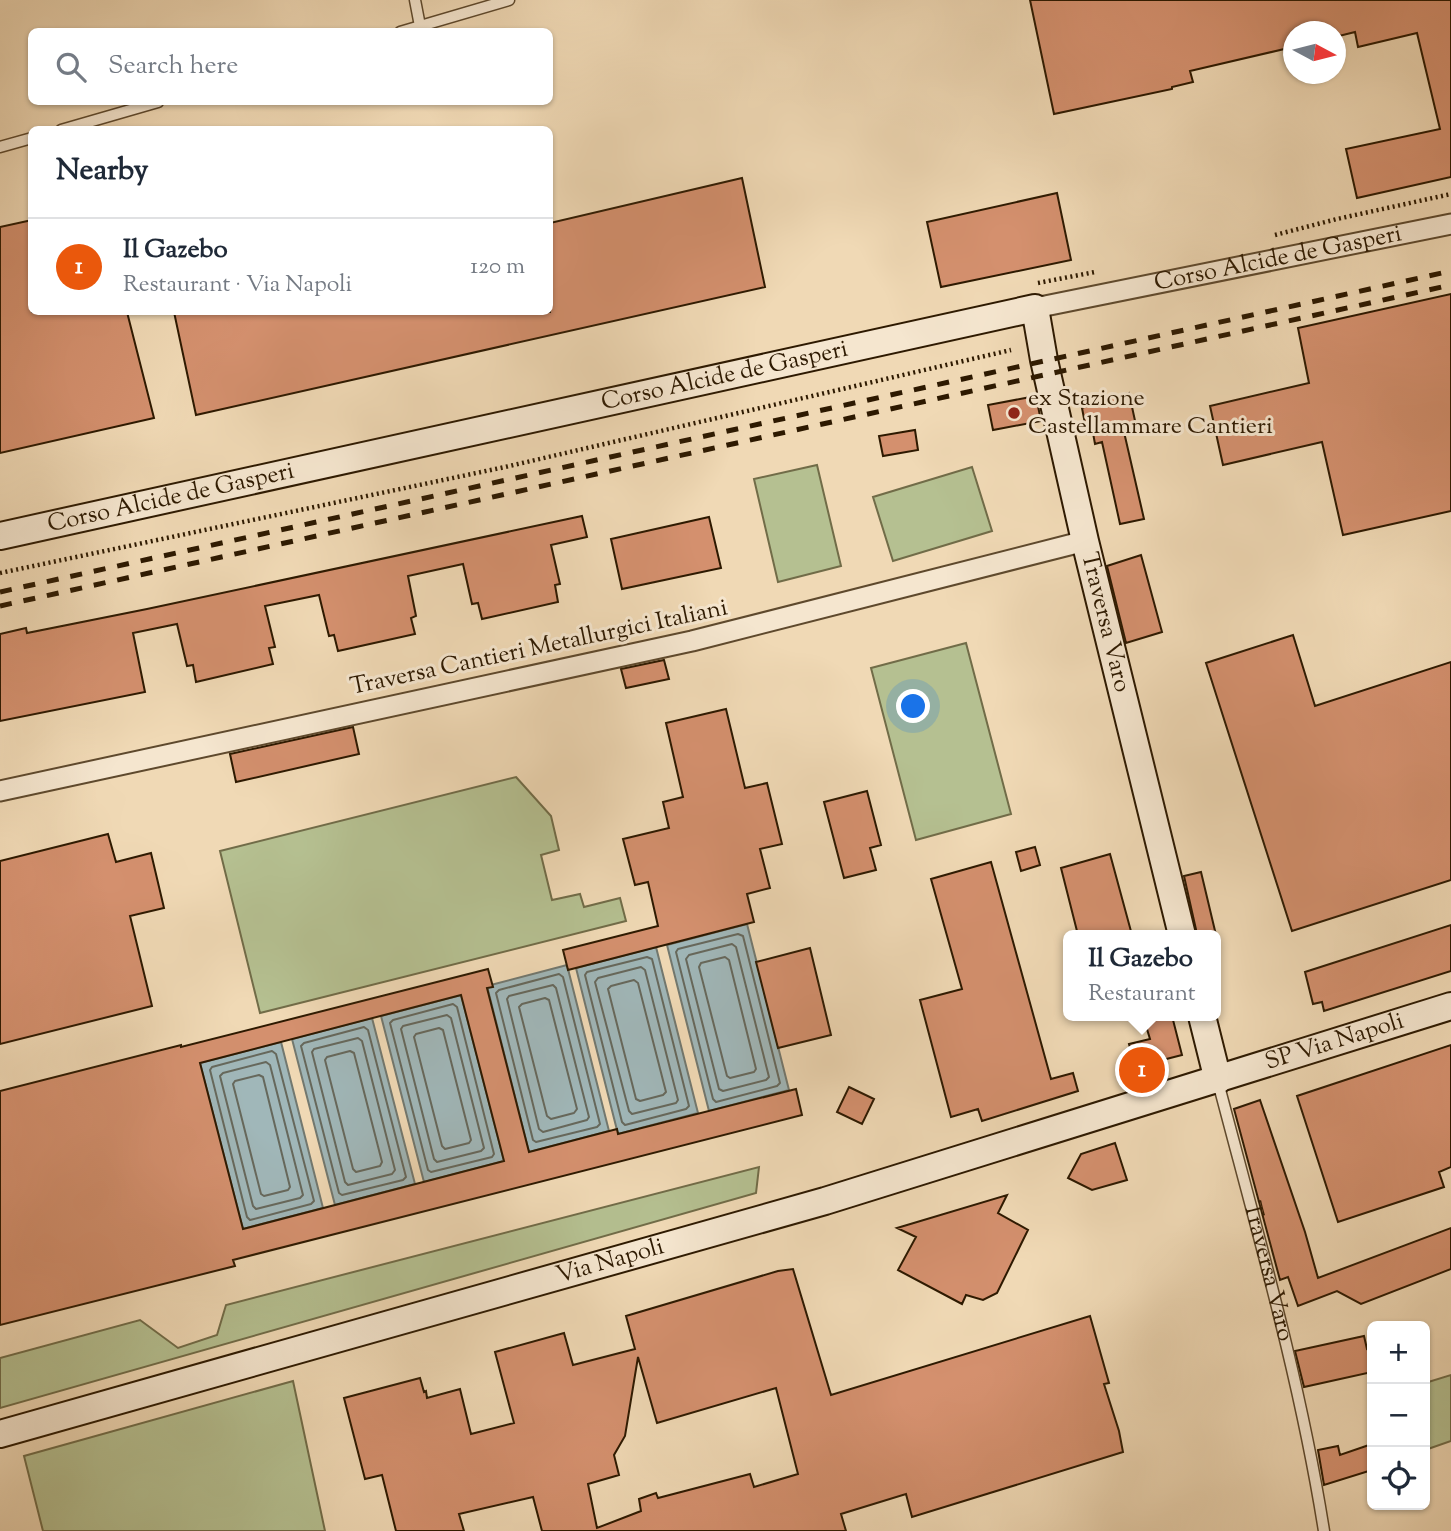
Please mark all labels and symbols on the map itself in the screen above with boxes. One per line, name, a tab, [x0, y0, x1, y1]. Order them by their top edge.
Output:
north arrow	[1283, 21, 1346, 84]
street label: Corso Alcide de Gasperi	[1151, 217, 1405, 301]
street label: Corso Alcide de Gasperi	[598, 333, 851, 420]
place label: ex Stazione Castellammare Cantieri	[1028, 382, 1273, 444]
marker: ex Stazione Castellammare Cantieri	[1006, 405, 1022, 421]
street label: Corso Alcide de Gasperi	[44, 455, 298, 542]
street label: Traversa Varo	[1071, 549, 1139, 696]
street label: Traversa Cantieri Metallurgici Italiani	[347, 591, 731, 705]
your location	[896, 689, 930, 723]
street label: SP Via Napoli	[1261, 1005, 1408, 1080]
pin: 1	[1119, 1044, 1165, 1096]
street label: Traversa Varo	[1234, 1198, 1302, 1345]
street label: Via Napoli	[552, 1230, 668, 1293]

